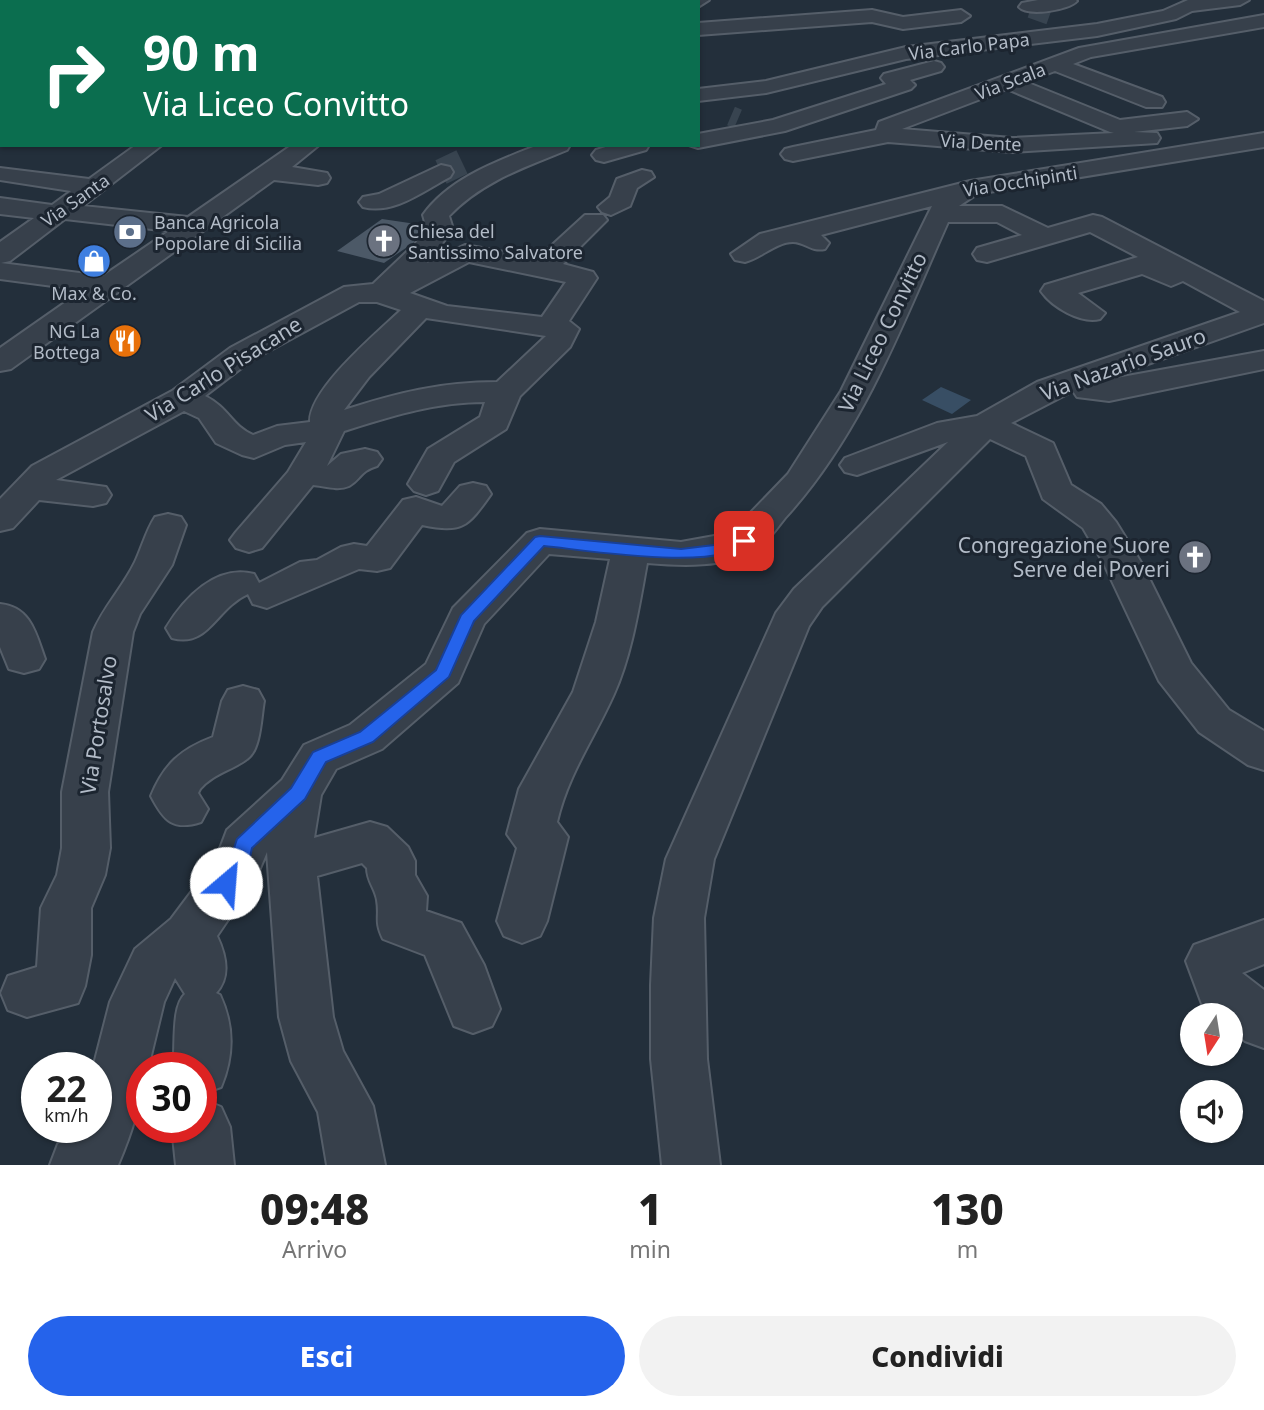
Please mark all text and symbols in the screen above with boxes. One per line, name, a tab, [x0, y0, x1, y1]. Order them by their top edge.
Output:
text: 90 m	[143, 19, 260, 85]
street label: Via Carlo Papa	[907, 27, 1031, 65]
icon: right	[28, 28, 119, 119]
street label: Via Scala	[971, 57, 1049, 105]
text: Via Liceo Convitto	[143, 82, 409, 125]
street label: Via Dente	[940, 128, 1022, 156]
street label: Via Occhipinti	[961, 160, 1079, 202]
street label: Via Santa	[36, 168, 114, 232]
place label: Banca Agricola Popolare di Sicilia	[154, 210, 302, 255]
bank icon: Banca Agricola Popolare di Sicilia	[111, 213, 149, 251]
place label: Chiesa del Santissimo Salvatore	[408, 219, 583, 264]
church icon: Chiesa del Santissimo Salvatore	[365, 222, 403, 260]
shop icon: Max & Co.	[75, 242, 113, 280]
street label: Via Liceo Convitto	[831, 247, 933, 417]
place label: Max & Co.	[51, 281, 137, 305]
street label: Via Carlo Pisacane	[140, 310, 306, 428]
place label: NG La Bottega	[33, 319, 100, 364]
street label: Via Nazario Sauro	[1036, 321, 1210, 407]
restaurant icon: NG La Bottega	[106, 322, 144, 360]
pin	[714, 511, 774, 571]
icon: arrive	[725, 522, 763, 560]
place label: Congregazione Suore Serve dei Poveri	[958, 531, 1170, 583]
church icon: Congregazione Suore Serve dei Poveri	[1176, 538, 1214, 576]
street label: Via Portosalvo	[73, 654, 123, 796]
position arrow	[189, 846, 263, 920]
north arrow	[1180, 1003, 1242, 1066]
map controls	[1180, 1003, 1243, 1143]
speed limit sign: 30	[126, 1052, 217, 1143]
text: 22	[46, 1065, 87, 1112]
button: sound	[1180, 1080, 1243, 1143]
text: km/h	[44, 1103, 89, 1127]
text: 09:48	[260, 1180, 369, 1237]
text: 1	[638, 1180, 662, 1237]
text: 130	[931, 1180, 1004, 1237]
text: Arrivo	[282, 1233, 347, 1265]
text: min	[629, 1233, 671, 1265]
text: m	[957, 1233, 978, 1265]
button: Esci	[28, 1316, 625, 1396]
button: Condividi	[639, 1316, 1236, 1396]

